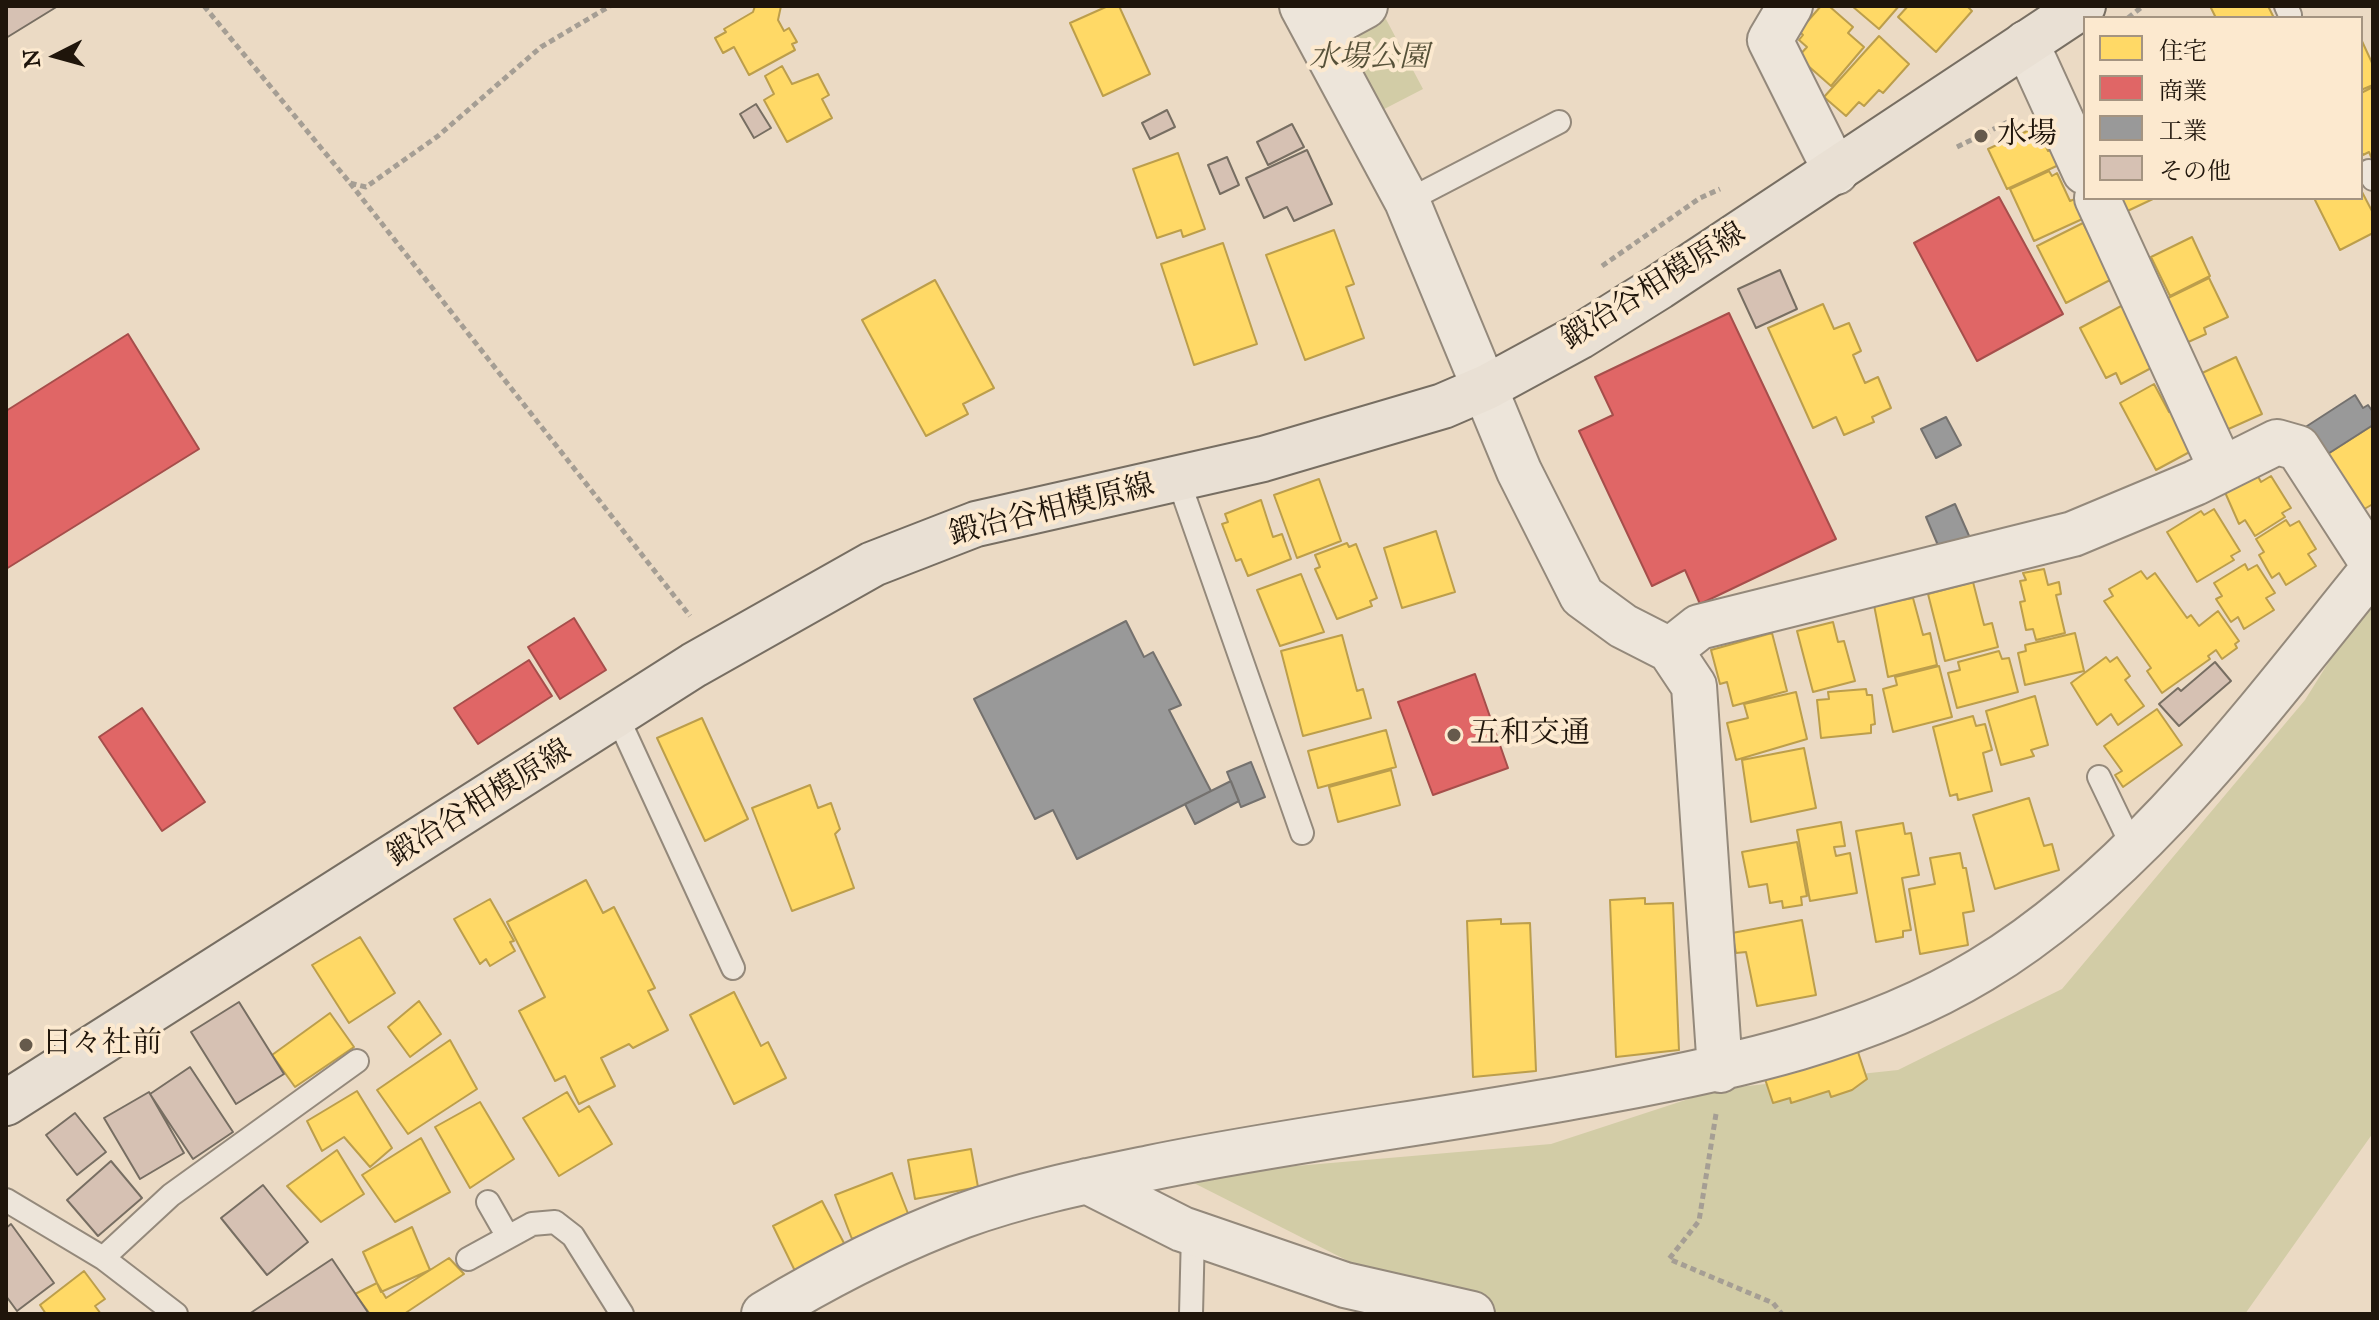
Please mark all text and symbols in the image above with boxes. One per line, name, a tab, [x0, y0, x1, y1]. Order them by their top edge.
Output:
north arrow	[16, 16, 96, 96]
legend	[2083, 16, 2363, 200]
text: 住宅	[2159, 36, 2207, 66]
park label: 水場公園	[1309, 41, 1429, 77]
text: N	[17, 48, 46, 69]
text: 商業	[2159, 76, 2207, 106]
text: 工業	[2159, 116, 2207, 146]
place label: 水場	[1997, 118, 2057, 154]
marker: 水場	[1972, 127, 1990, 145]
text: その他	[2159, 156, 2231, 186]
street label: 鍛冶谷相模原線	[1555, 216, 1753, 358]
street label: 鍛冶谷相模原線	[946, 468, 1158, 554]
place label: 五和交通	[1470, 717, 1590, 753]
marker: 五和交通	[1445, 726, 1463, 744]
street label: 鍛冶谷相模原線	[381, 733, 579, 875]
place label: 日々社前	[42, 1027, 162, 1063]
marker: 日々社前	[17, 1036, 35, 1054]

